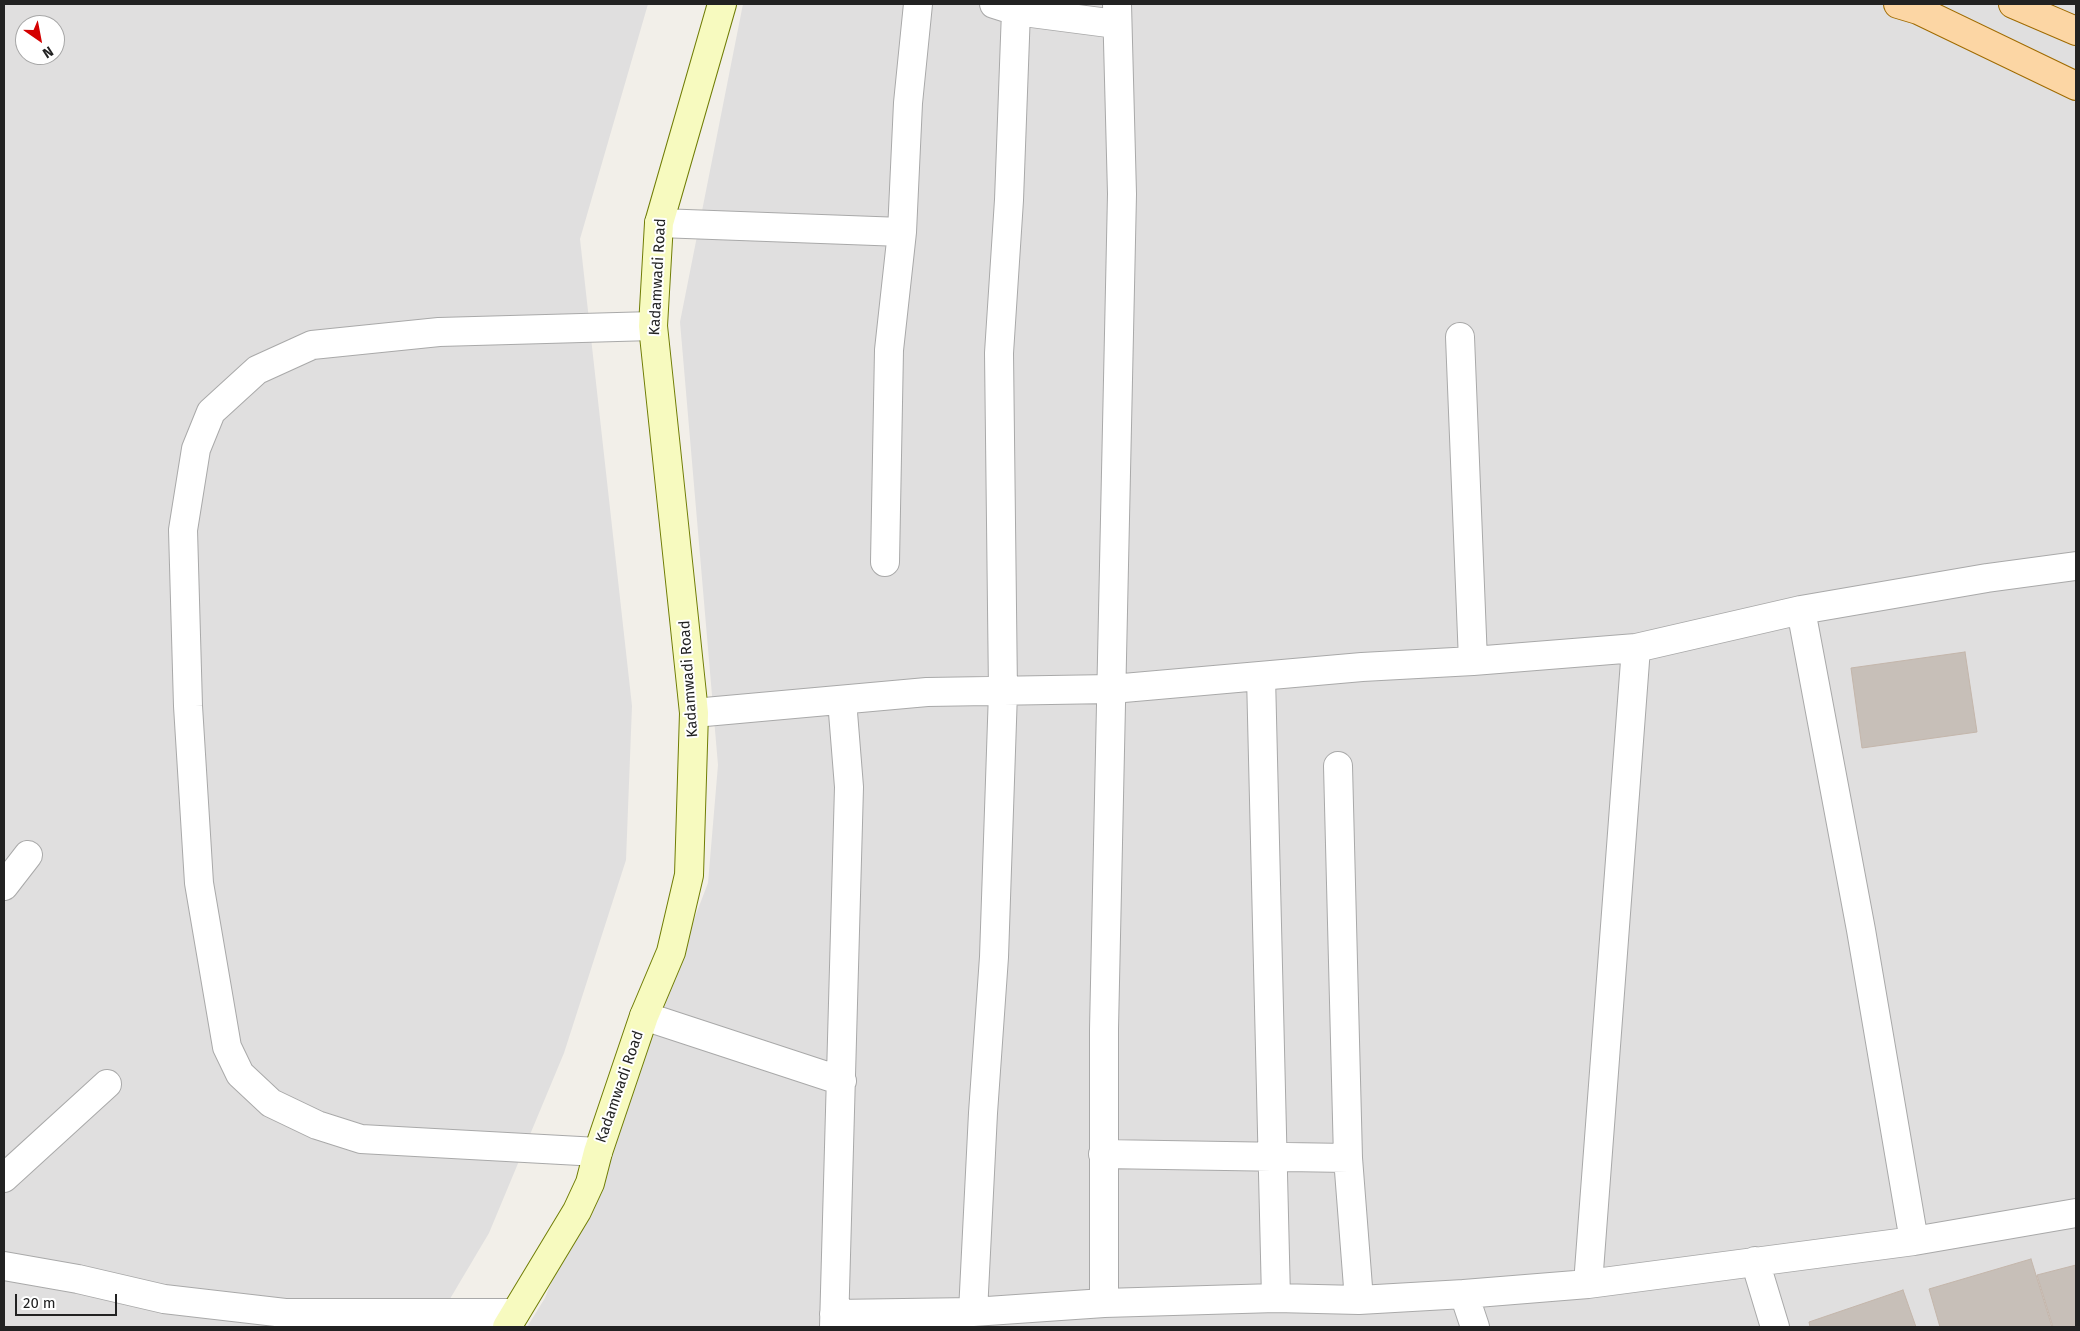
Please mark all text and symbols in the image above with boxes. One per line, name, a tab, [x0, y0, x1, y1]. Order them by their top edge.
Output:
north arrow	[15, 15, 65, 65]
text: N	[39, 42, 56, 62]
street label: Kadamwadi Road	[646, 218, 670, 336]
street label: Kadamwadi Road	[676, 620, 702, 738]
street label: Kadamwadi Road	[592, 1029, 648, 1145]
scale bar	[18, 1284, 120, 1316]
text: 20 m	[23, 1294, 56, 1312]

